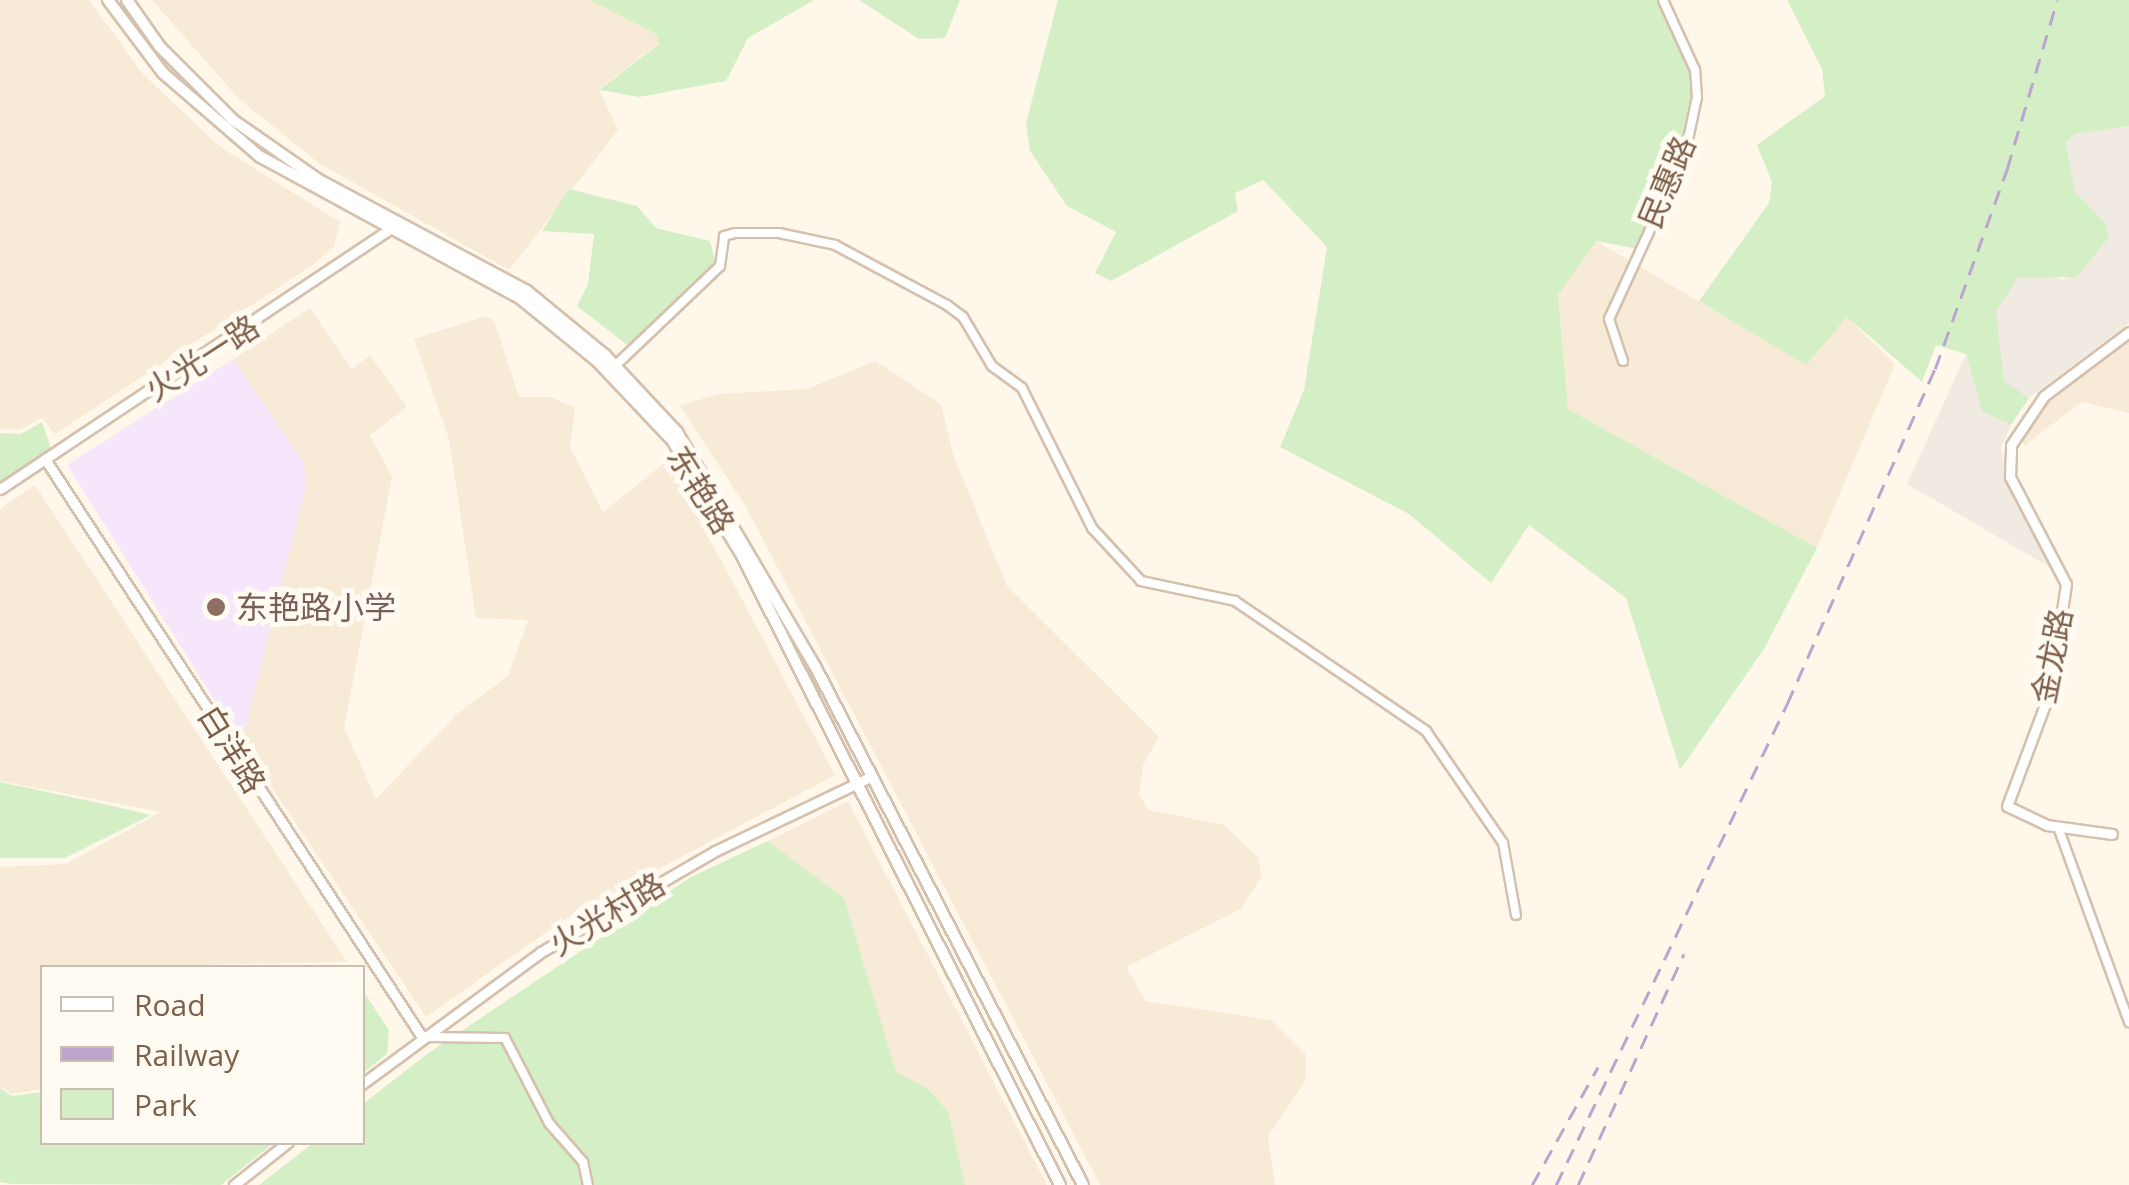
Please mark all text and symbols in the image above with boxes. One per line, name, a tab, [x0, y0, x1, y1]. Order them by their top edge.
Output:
street label: 民惠路	[1631, 130, 1703, 234]
street label: 火光一路	[138, 307, 266, 409]
street label: 东艳路	[659, 439, 743, 541]
place label: 东艳路小学	[236, 588, 396, 626]
marker: 东艳路小学	[205, 596, 227, 618]
street label: 金龙路	[2024, 605, 2080, 707]
street label: 白洋路	[190, 698, 274, 800]
street label: 火光村路	[542, 865, 672, 963]
legend	[40, 965, 365, 1145]
text: Road	[134, 984, 206, 1025]
text: Railway	[134, 1034, 239, 1075]
text: Park	[134, 1084, 197, 1125]

